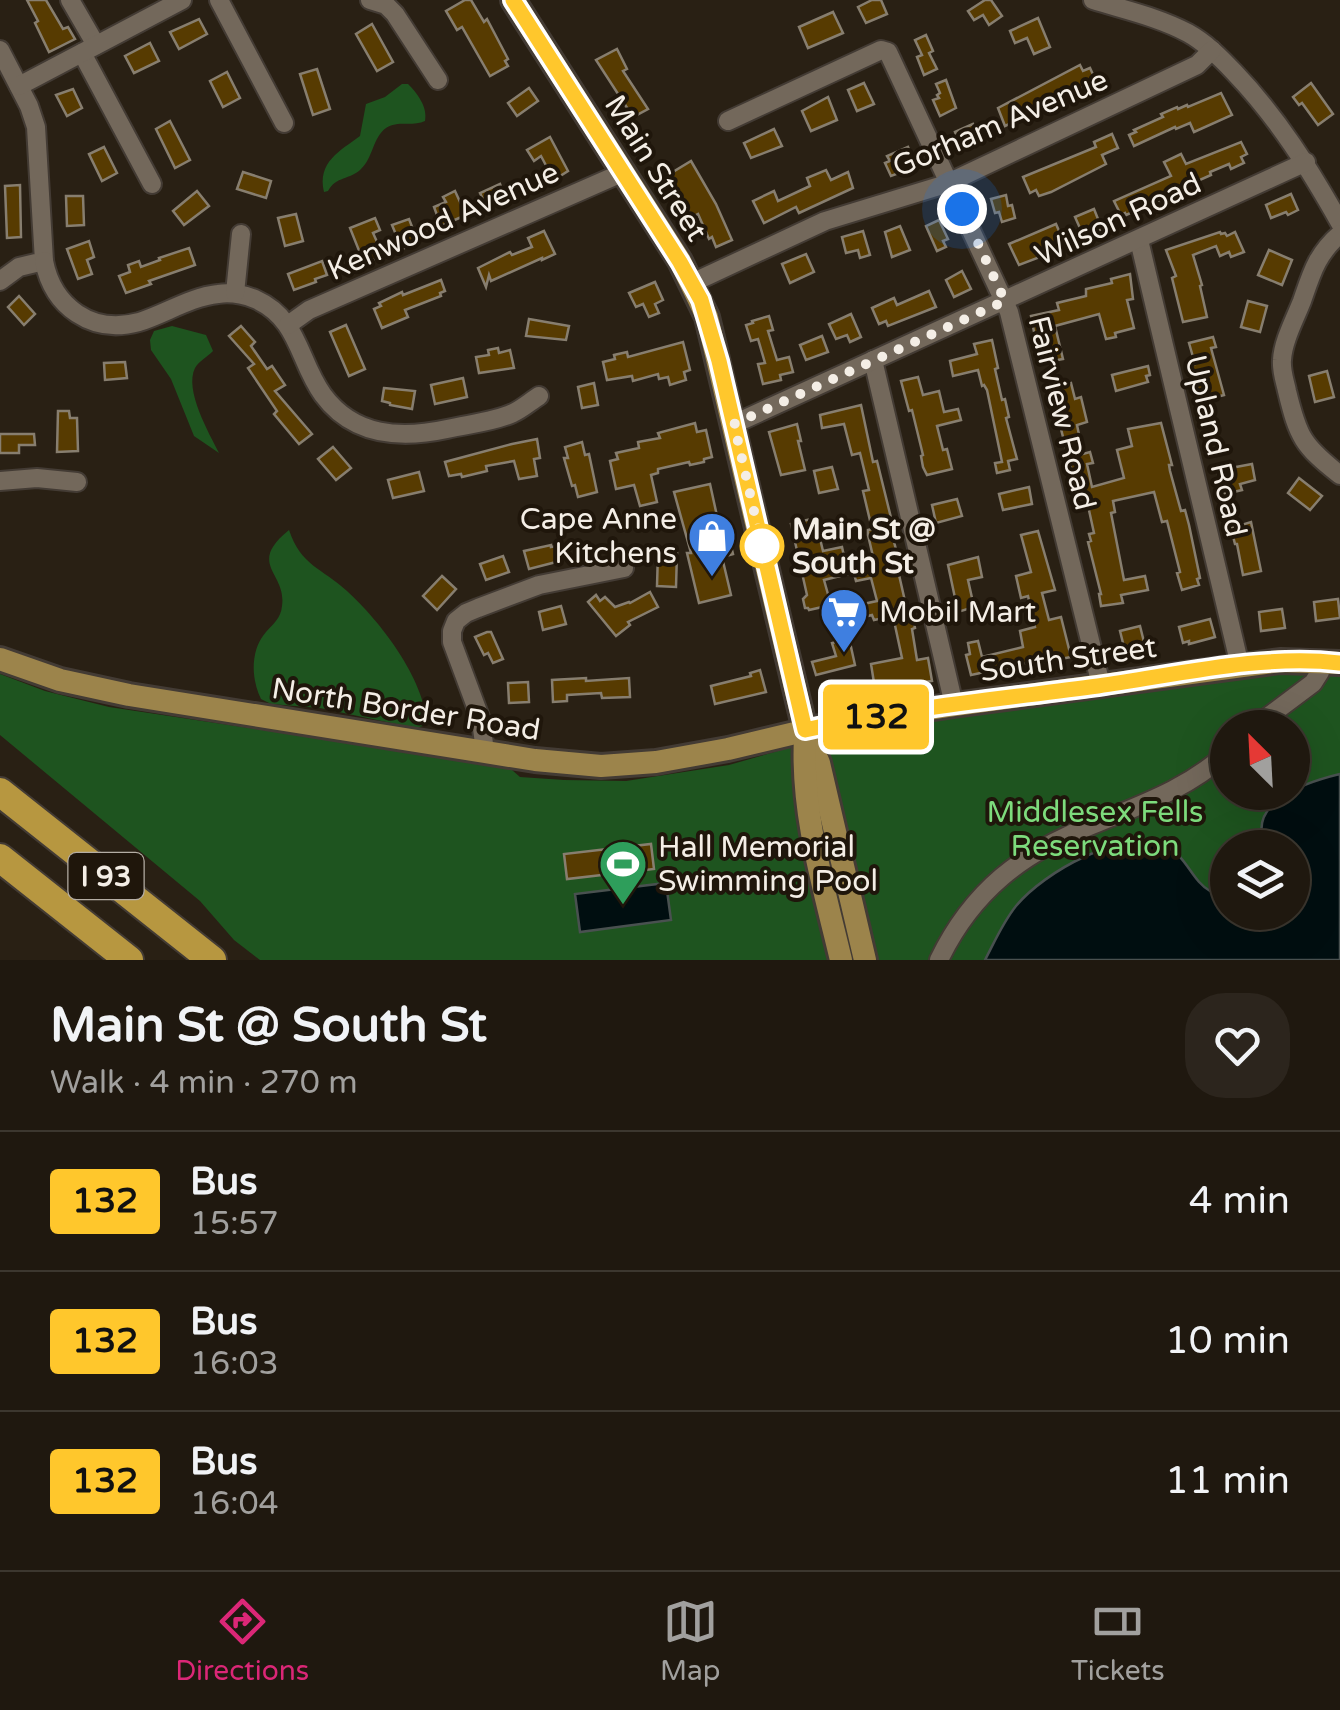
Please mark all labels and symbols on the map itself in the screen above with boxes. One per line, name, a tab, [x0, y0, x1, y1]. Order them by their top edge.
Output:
street label: Gorham Avenue	[887, 61, 1113, 185]
street label: Main Street	[596, 88, 715, 248]
street label: Kenwood Avenue	[322, 154, 565, 289]
street label: Wilson Road	[1029, 165, 1207, 274]
your location	[937, 184, 987, 234]
street label: Fairview Road	[1020, 312, 1104, 514]
street label: Upland Road	[1177, 351, 1254, 541]
place label: Cape Anne Kitchens	[520, 501, 677, 572]
shop icon: Cape Anne Kitchens	[686, 510, 738, 578]
place label: Main St @ South St	[792, 511, 935, 582]
marker: Main St @ South St	[741, 525, 783, 567]
supermarket icon: Mobil Mart	[818, 586, 870, 654]
place label: Mobil Mart	[879, 594, 1036, 631]
street label: South Street	[977, 629, 1159, 690]
street label: North Border Road	[269, 670, 543, 749]
line badge: 132	[818, 684, 934, 750]
north arrow	[1210, 710, 1310, 810]
park label: Middlesex Fells Reservation	[986, 794, 1204, 865]
place label: Hall Memorial Swimming Pool	[658, 829, 878, 900]
sports icon: Hall Memorial Swimming Pool	[597, 838, 649, 906]
road number: I 93	[68, 853, 144, 899]

